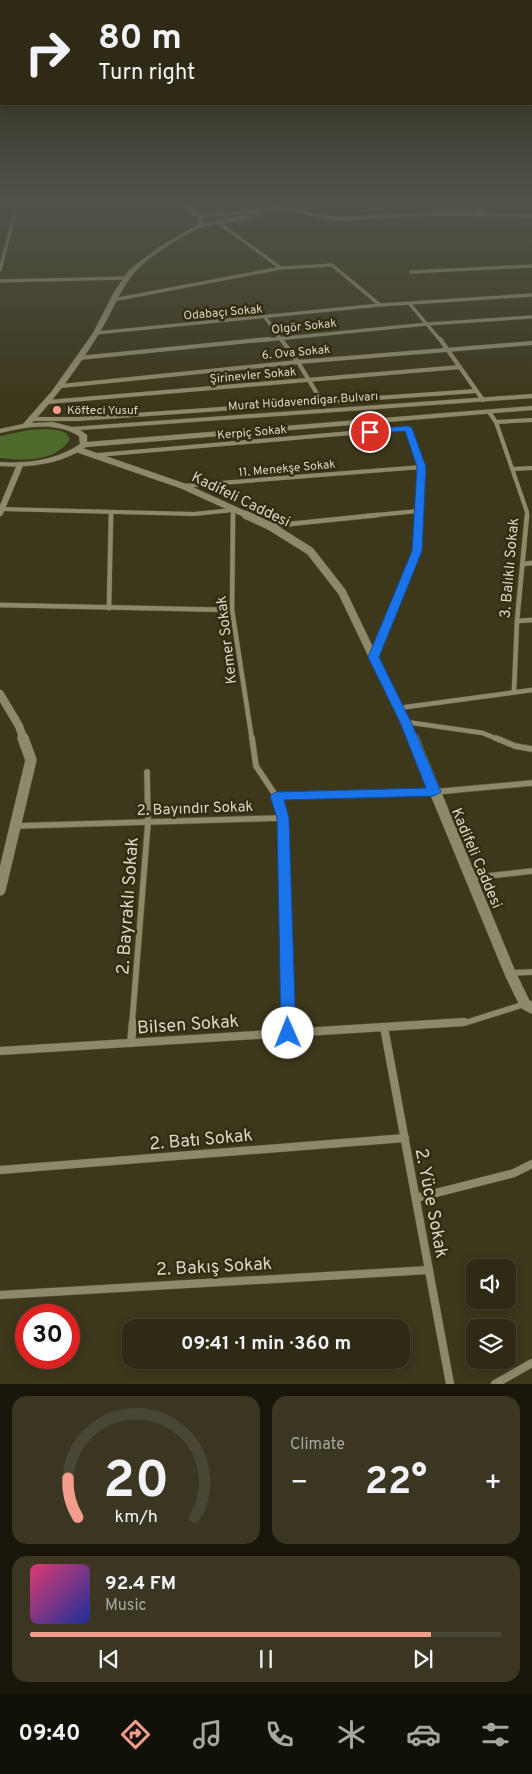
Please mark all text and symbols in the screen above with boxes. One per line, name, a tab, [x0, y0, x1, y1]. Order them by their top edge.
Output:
text: 80 m	[98, 17, 182, 61]
icon: right	[15, 20, 80, 85]
text: Turn right	[98, 60, 195, 87]
street label: Odabaçı Sokak	[183, 302, 263, 324]
street label: Olgör Sokak	[271, 316, 338, 338]
street label: 6. Ova Sokak	[261, 342, 331, 364]
street label: Şirinevler Sokak	[209, 364, 297, 388]
street label: Murat Hüdavendigar Bulvarı	[227, 389, 379, 415]
place label: Köfteci Yusuf	[67, 403, 138, 419]
marker: Köfteci Yusuf	[51, 404, 63, 416]
pin	[349, 411, 391, 453]
icon: arrive	[356, 418, 384, 446]
street label: Kerpiç Sokak	[217, 422, 288, 444]
street label: 11. Menekşe Sokak	[238, 457, 336, 481]
street label: Kadifeli Caddesi	[188, 468, 293, 532]
street label: 3. Balıklı Sokak	[497, 517, 524, 619]
street label: Kemer Sokak	[213, 595, 242, 685]
street label: 2. Bayındır Sokak	[136, 798, 254, 821]
street label: Kadifeli Caddesi	[446, 805, 505, 912]
street label: 2. Bayraklı Sokak	[112, 836, 145, 976]
position arrow	[261, 1006, 313, 1058]
street label: Bilsen Sokak	[136, 1010, 240, 1041]
street label: 2. Batı Sokak	[148, 1125, 254, 1156]
street label: 2. Yüce Sokak	[409, 1146, 452, 1260]
street label: 2. Bakış Sokak	[155, 1253, 273, 1282]
map controls	[466, 1259, 516, 1369]
button: sound	[466, 1259, 516, 1309]
speed limit sign: 30	[15, 1304, 80, 1369]
button: layers	[466, 1319, 516, 1369]
text: 09:41 · 1 min · 360 m	[181, 1332, 351, 1356]
text: Climate	[290, 1435, 345, 1455]
text: 20	[103, 1450, 169, 1516]
text: 22°	[365, 1459, 427, 1508]
text: −	[290, 1466, 308, 1502]
text: +	[484, 1466, 502, 1502]
text: km/h	[114, 1506, 158, 1529]
text: 92.4 FM	[105, 1572, 176, 1596]
text: Music	[105, 1596, 146, 1616]
icon: previous	[95, 1645, 123, 1673]
icon: pause	[252, 1645, 280, 1673]
icon: next	[409, 1645, 437, 1673]
icon: directions	[118, 1717, 153, 1752]
icon: music	[190, 1717, 225, 1752]
icon: phone	[262, 1717, 297, 1752]
icon: climate	[334, 1717, 369, 1752]
icon: car	[406, 1717, 441, 1752]
icon: filters	[478, 1717, 513, 1752]
text: 09:40	[19, 1721, 81, 1748]

